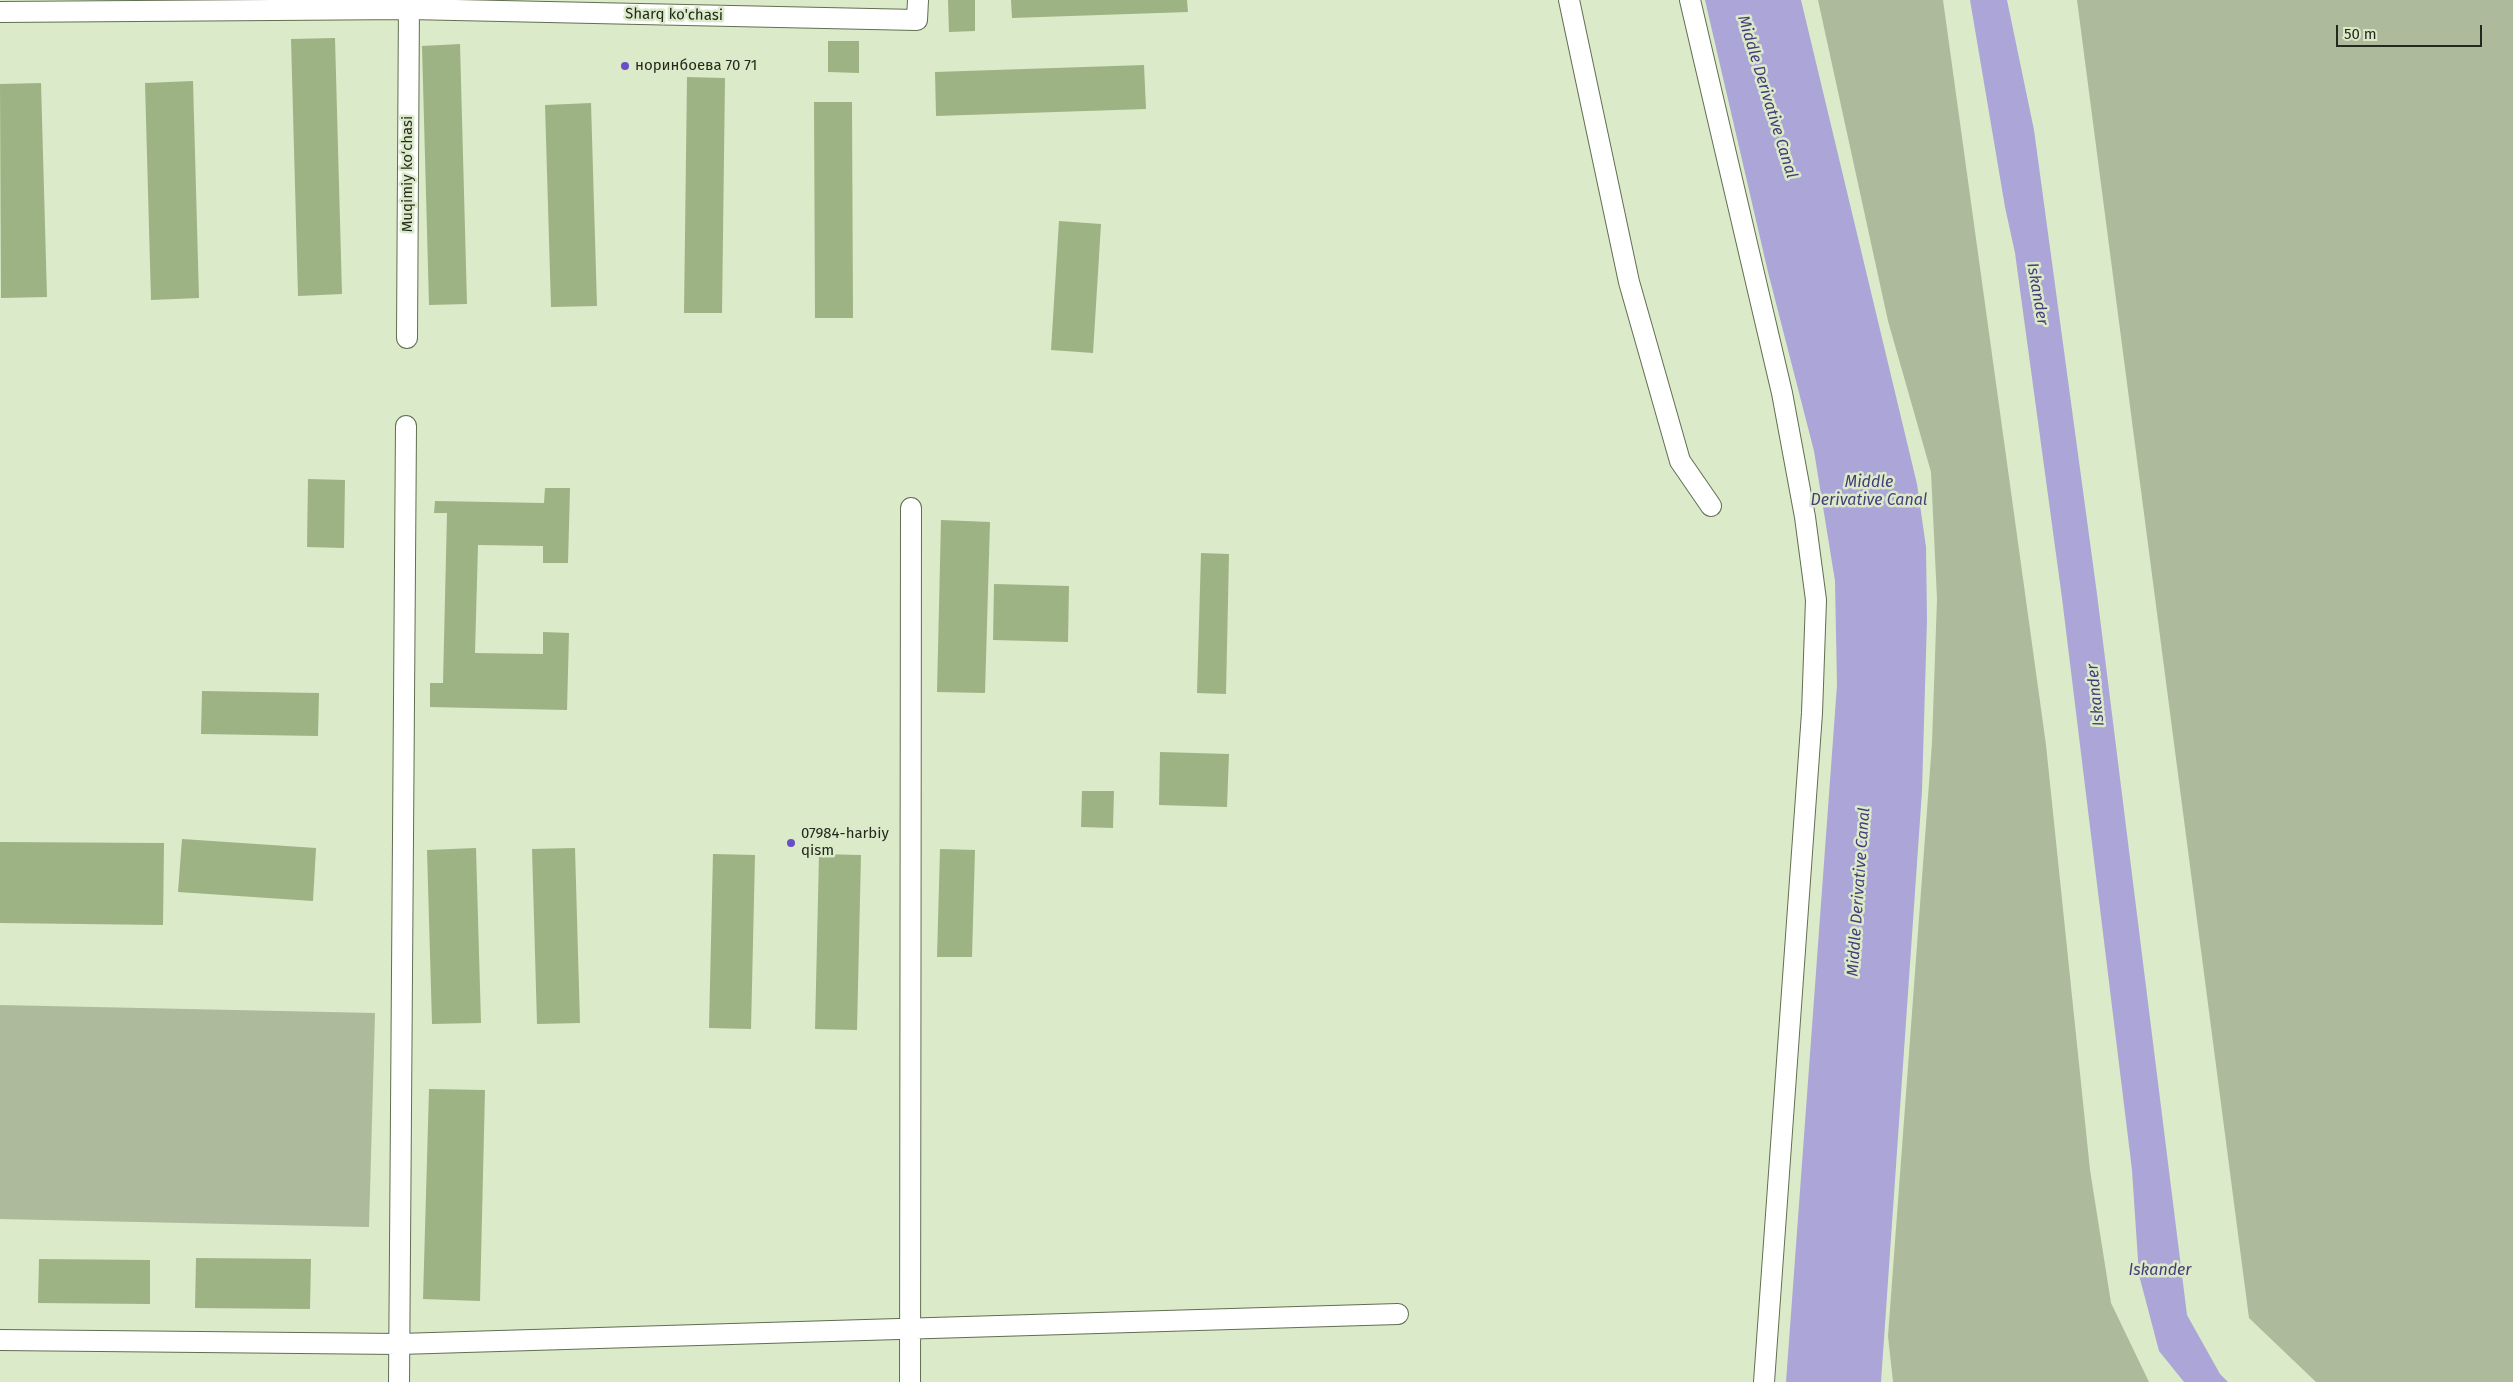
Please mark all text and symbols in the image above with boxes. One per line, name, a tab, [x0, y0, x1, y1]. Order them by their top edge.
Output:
street label: Sharq ko'chasi	[625, 5, 723, 25]
water label: Middle Derivative Canal	[1733, 13, 1801, 181]
scale bar	[2338, 15, 2484, 47]
text: 50 m	[2344, 25, 2377, 43]
place label: норинбоева 70 71	[635, 57, 757, 75]
marker: норинбоева 70 71	[619, 60, 631, 72]
street label: Muqimiy ko‘chasi	[399, 116, 417, 232]
water label: Iskander	[2022, 261, 2052, 327]
water label: Middle Derivative Canal	[1811, 473, 1927, 511]
water label: Iskander	[2083, 663, 2109, 727]
water label: Middle Derivative Canal	[1844, 807, 1874, 977]
place label: 07984-harbiy qism	[801, 825, 889, 860]
marker: 07984-harbiy qism	[785, 837, 797, 849]
water label: Iskander	[2129, 1261, 2191, 1281]

